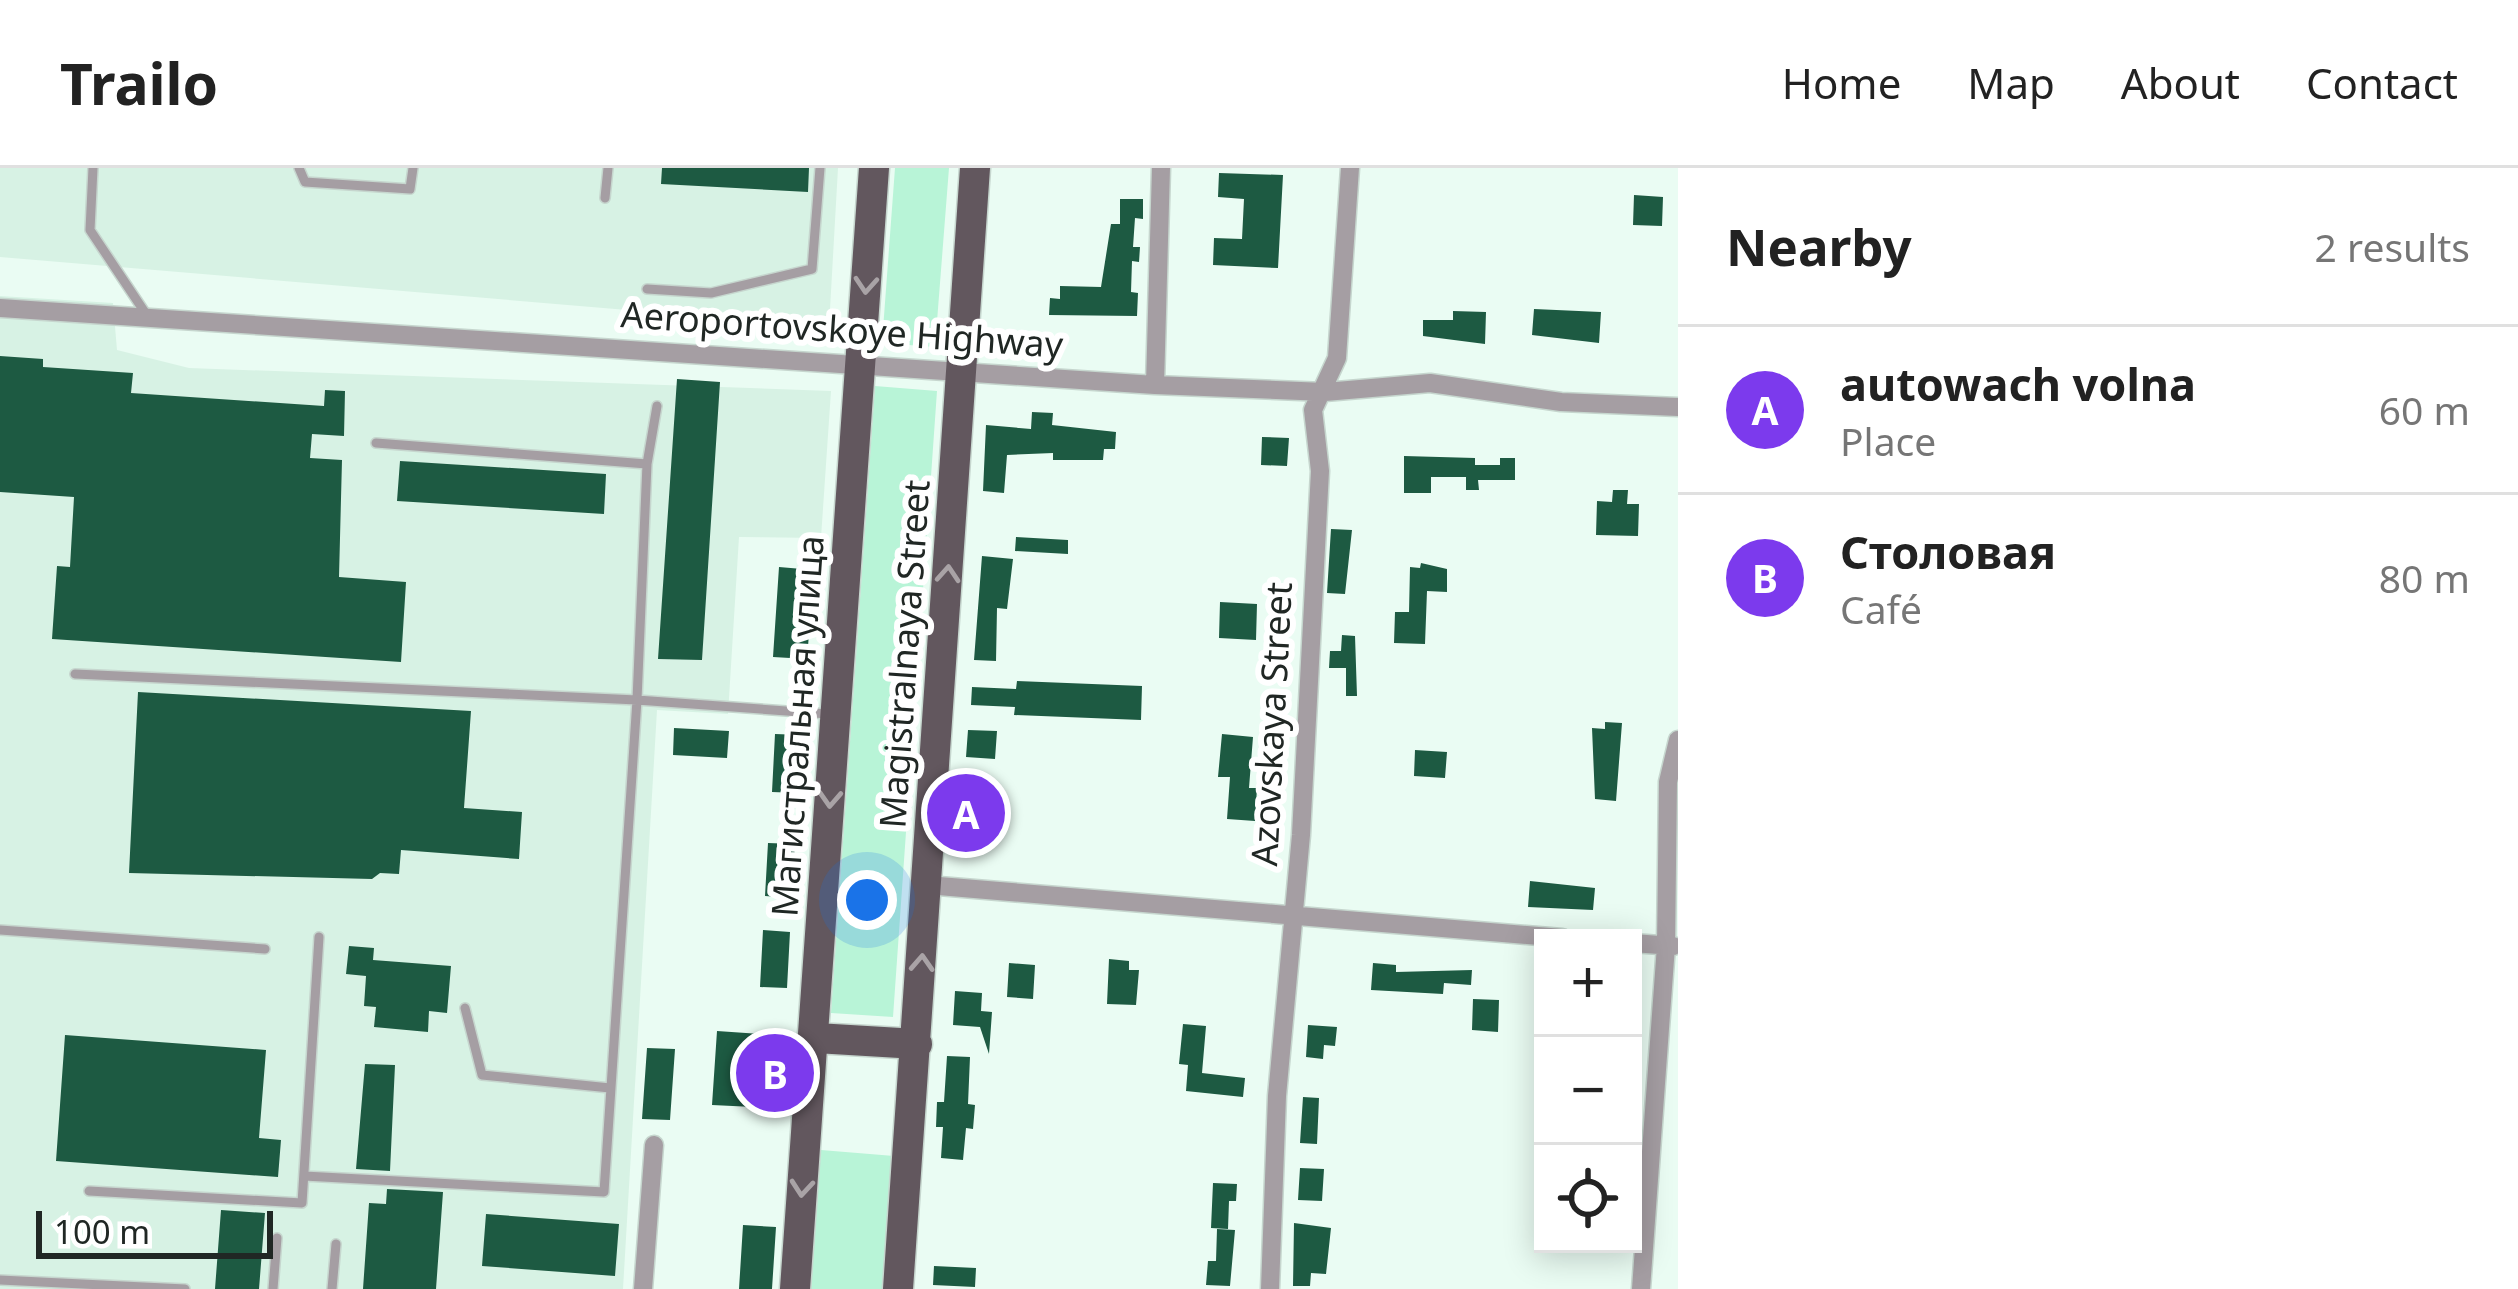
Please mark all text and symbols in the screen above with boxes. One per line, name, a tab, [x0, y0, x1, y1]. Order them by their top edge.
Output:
text: Trailo	[60, 44, 218, 122]
text: Home	[1782, 54, 1901, 111]
text: Map	[1967, 54, 2055, 111]
text: About	[2121, 54, 2240, 111]
text: Contact	[2306, 54, 2458, 111]
text: Nearby	[1726, 211, 1912, 281]
text: 2 results	[2315, 220, 2470, 273]
one-way arrow	[854, 276, 880, 295]
street label: Aeroportovskoye Highway	[619, 289, 1065, 369]
text: autowach volna	[1840, 353, 2196, 414]
text: A	[1752, 383, 1779, 436]
text: 60 m	[2379, 383, 2470, 436]
text: Place	[1840, 414, 1936, 467]
street label: Magistralnaya Street	[867, 478, 941, 830]
text: Столовая	[1840, 521, 2056, 582]
street label: Магистральная улица	[759, 534, 835, 918]
text: B	[1752, 551, 1778, 604]
text: 80 m	[2379, 551, 2470, 604]
one-way arrow	[935, 564, 961, 583]
street label: Azovskaya Street	[1239, 581, 1303, 867]
text: Café	[1840, 582, 1922, 635]
pin: A	[927, 768, 1005, 858]
one-way arrow	[818, 790, 844, 809]
your location	[837, 870, 897, 930]
map controls	[1534, 929, 1642, 1253]
button: +	[1534, 929, 1642, 1037]
one-way arrow	[909, 953, 935, 972]
pin: B	[736, 1028, 814, 1118]
button: −	[1534, 1037, 1642, 1145]
button: locate	[1534, 1145, 1642, 1253]
one-way arrow	[790, 1179, 815, 1198]
scale bar	[36, 1205, 273, 1258]
text: 100 m	[54, 1209, 150, 1254]

